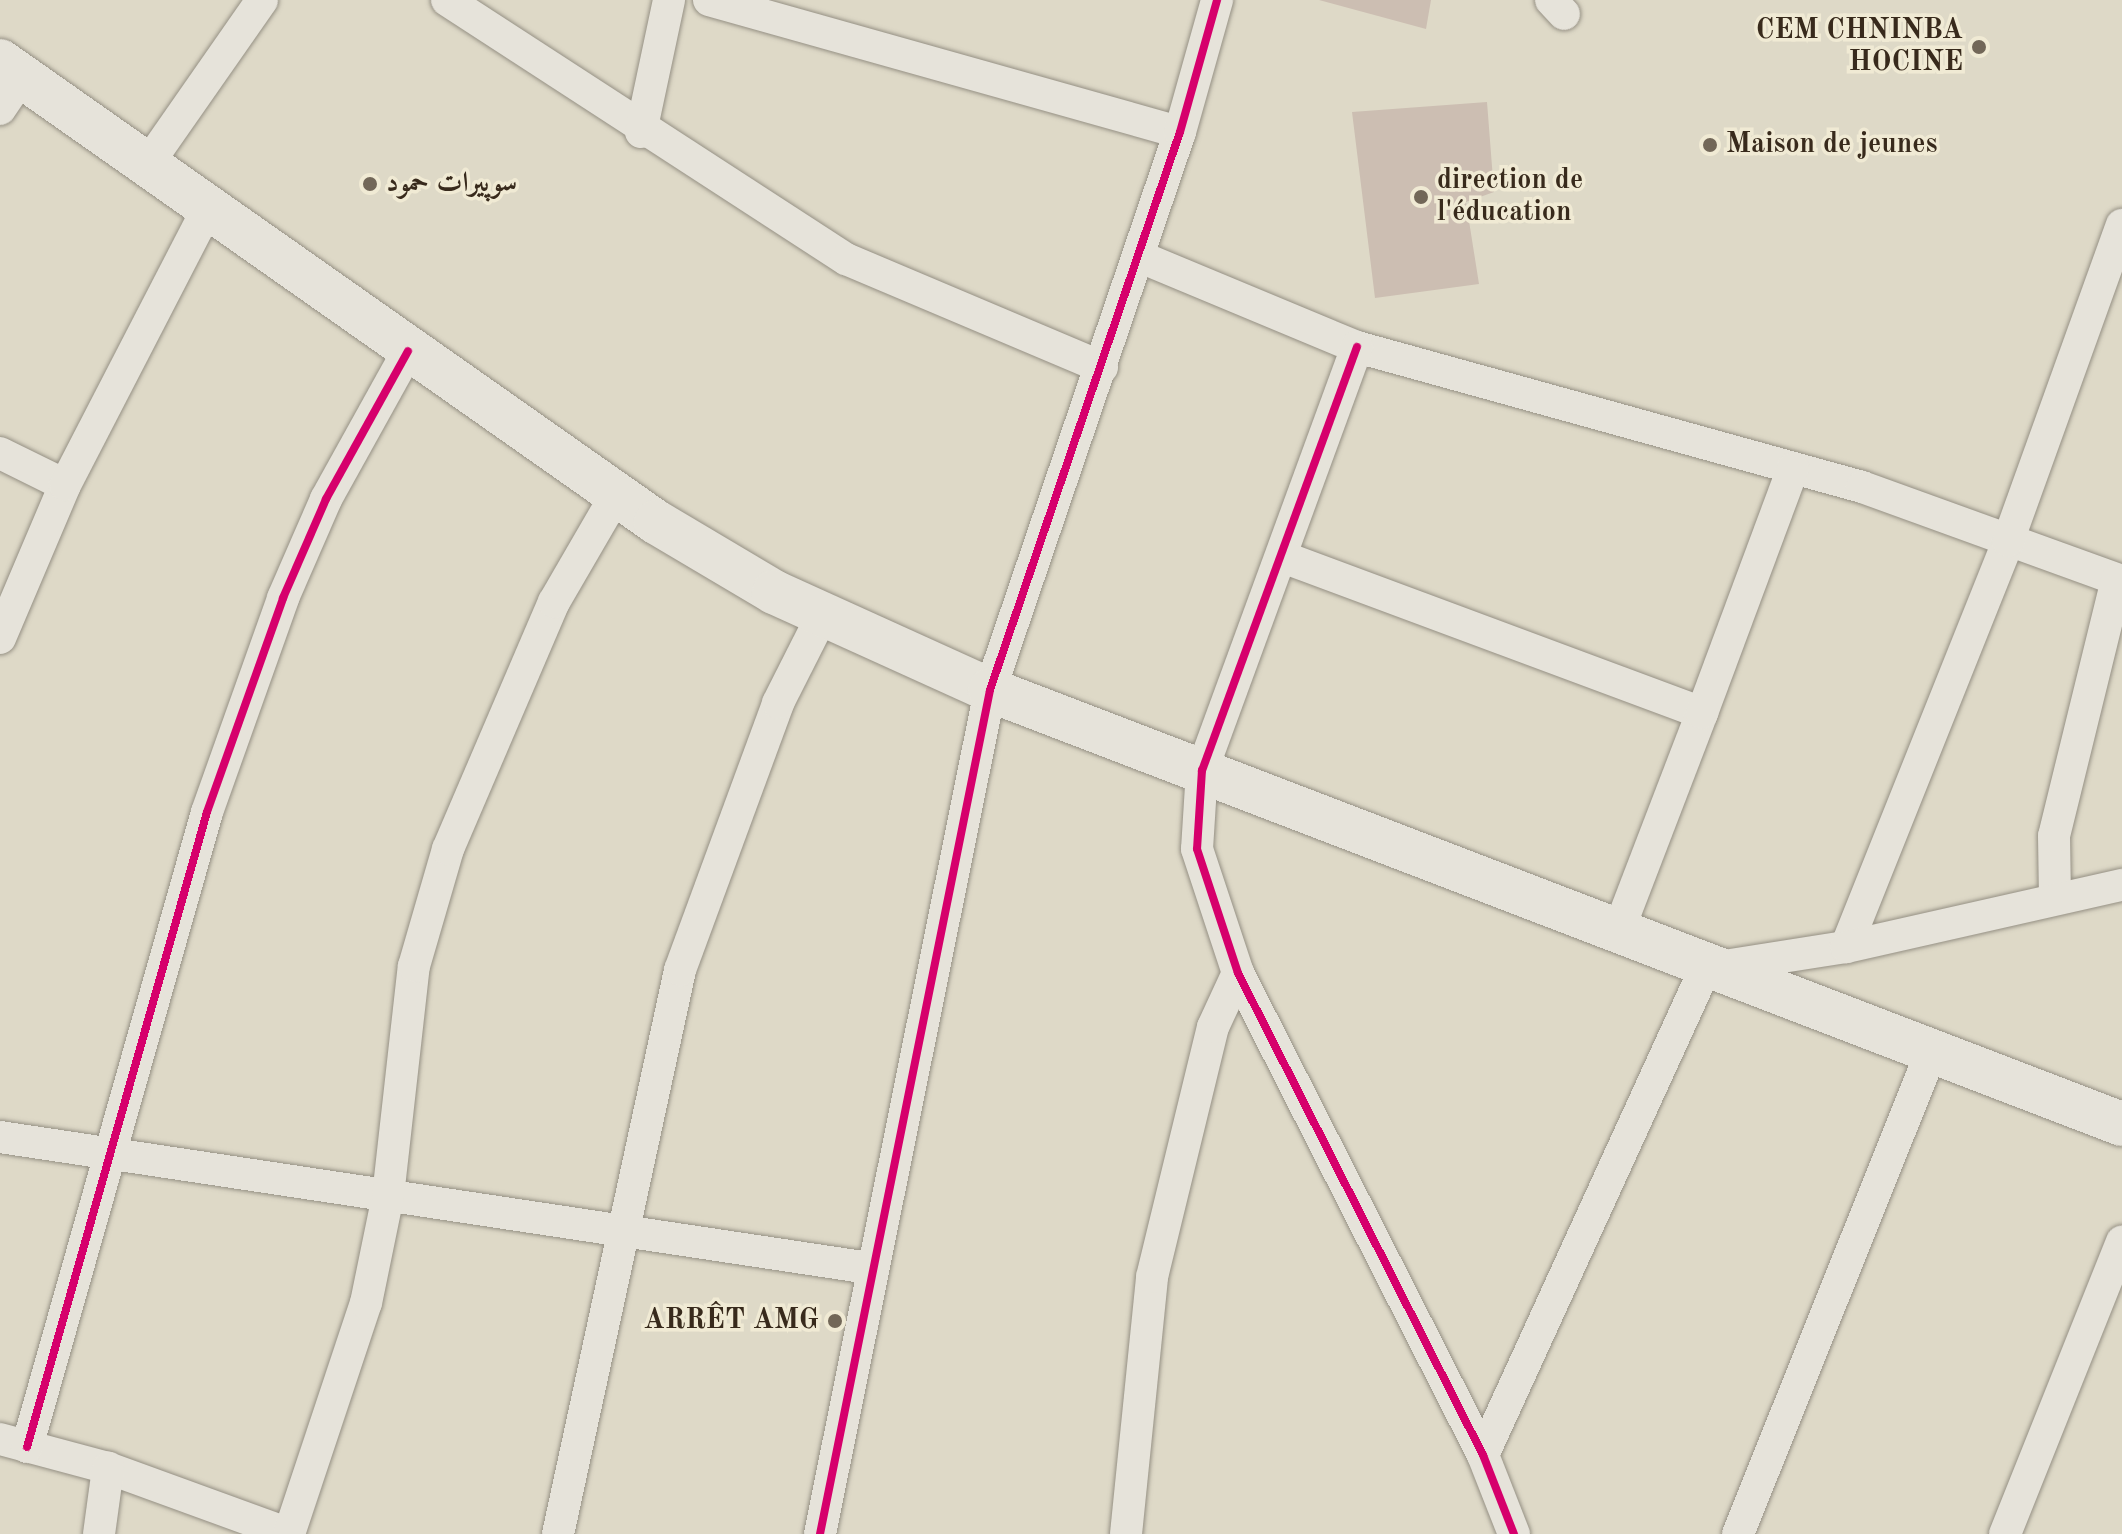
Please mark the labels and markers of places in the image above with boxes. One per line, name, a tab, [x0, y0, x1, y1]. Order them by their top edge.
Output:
place label: CEM CHNINBA HOCINE	[1756, 14, 1963, 80]
marker: CEM CHNINBA HOCINE	[1970, 38, 1988, 56]
place label: Maison de jeunes	[1726, 128, 1938, 162]
marker: Maison de jeunes	[1701, 136, 1719, 154]
place label: direction de l'éducation	[1437, 164, 1583, 230]
place label: سوپيرات حمود	[386, 167, 517, 201]
marker: سوپيرات حمود	[361, 175, 379, 193]
marker: direction de l'éducation	[1412, 188, 1430, 206]
place label: ARRÊT AMG	[644, 1304, 819, 1338]
marker: ARRÊT AMG	[826, 1312, 844, 1330]

